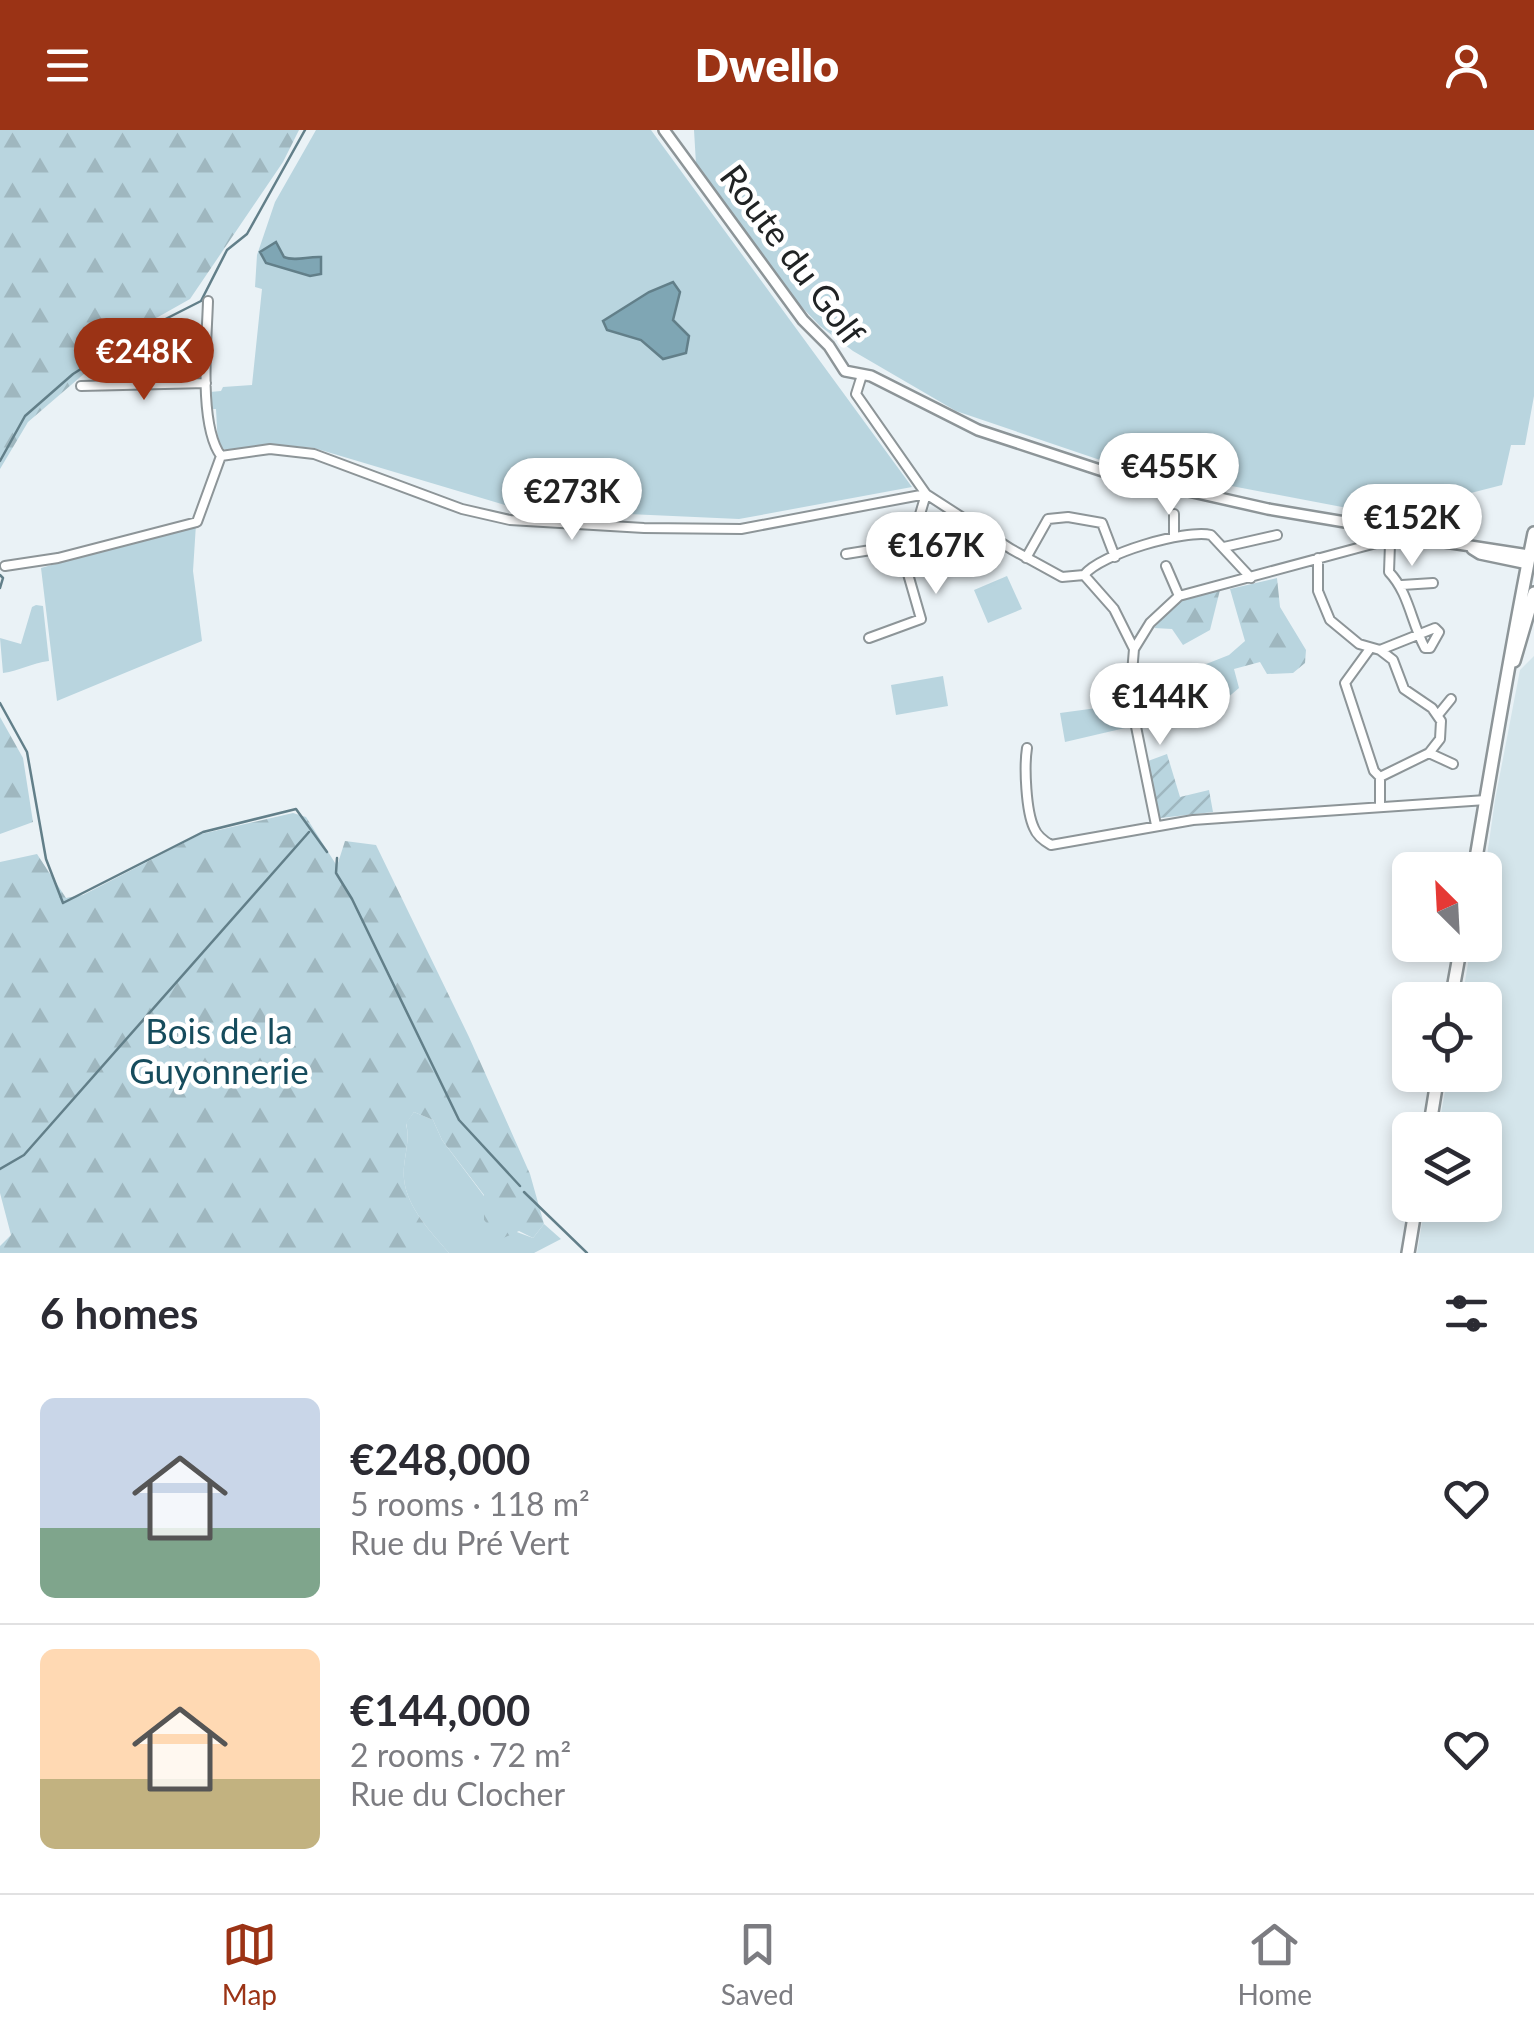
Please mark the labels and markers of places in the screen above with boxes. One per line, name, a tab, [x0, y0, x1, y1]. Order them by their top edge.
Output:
pin: €248K	[74, 318, 214, 403]
pin: €455K	[1099, 433, 1239, 518]
pin: €273K	[502, 458, 642, 543]
pin: €152K	[1342, 484, 1482, 569]
pin: €167K	[866, 512, 1006, 597]
pin: €144K	[1090, 663, 1230, 748]

